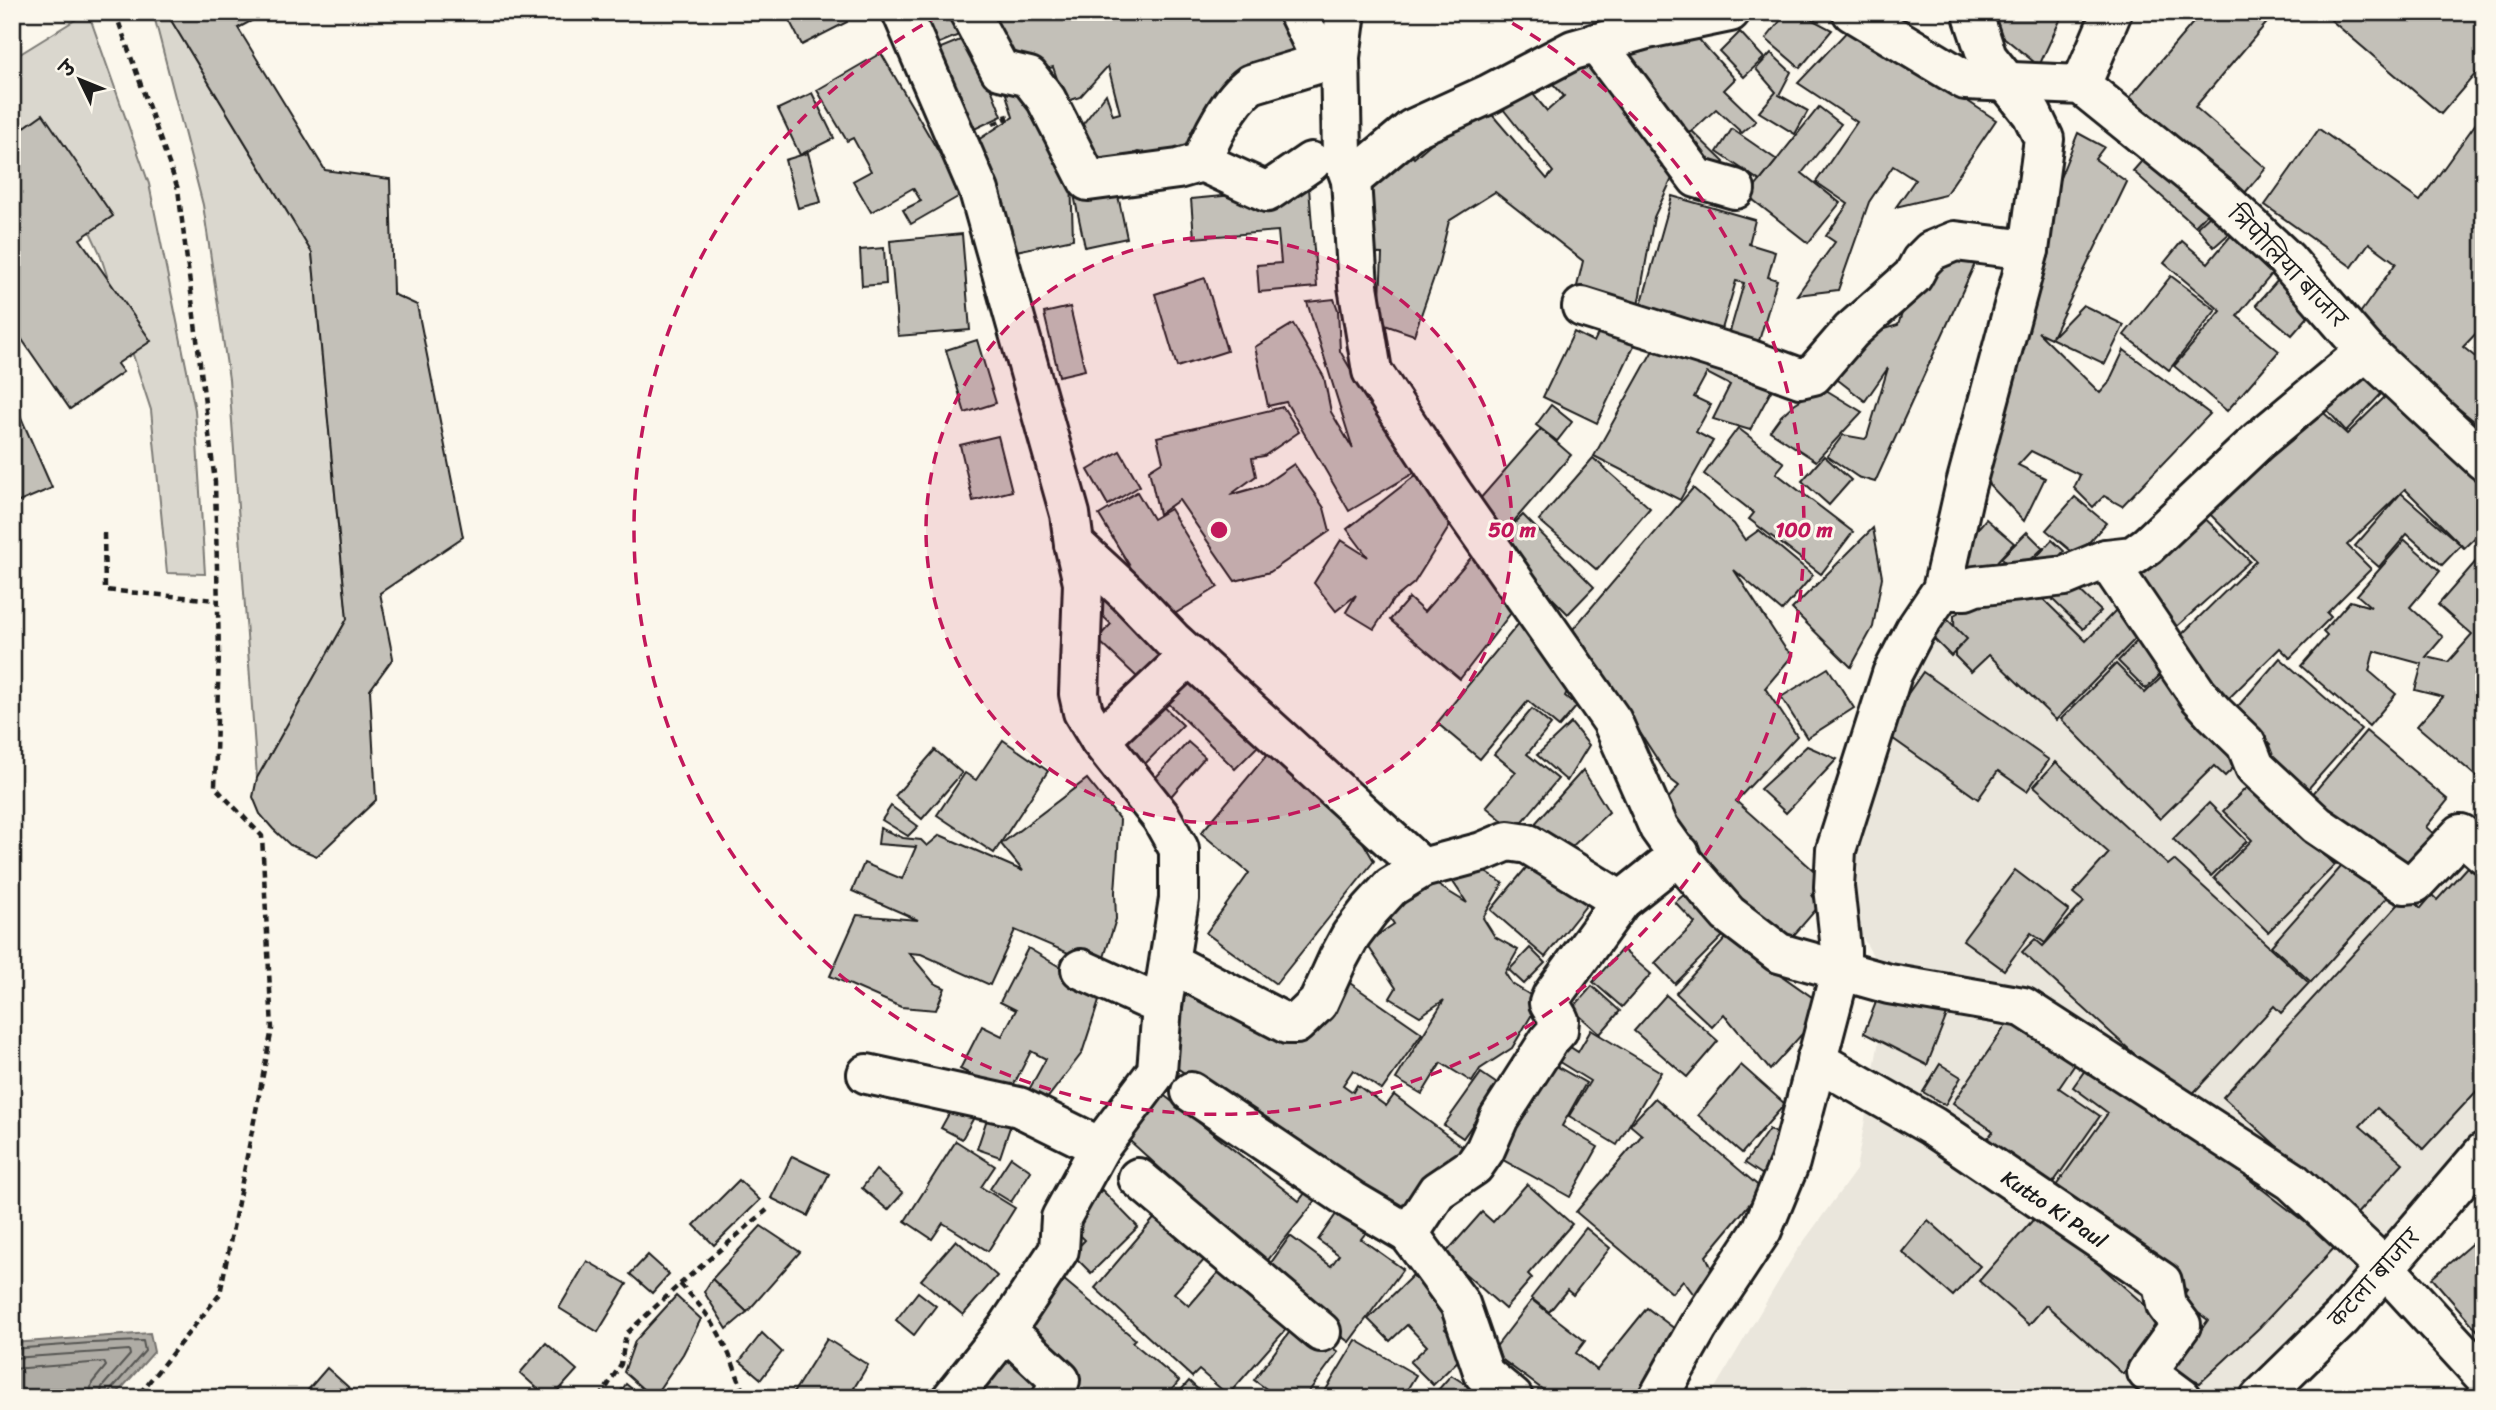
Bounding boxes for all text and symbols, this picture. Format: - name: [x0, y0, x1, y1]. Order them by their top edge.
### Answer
- north arrow: [46, 46, 116, 116]
- text: उ: [50, 51, 86, 86]
- street label: त्रिपोलिया बाजार: [2217, 196, 2357, 339]
- text: 50 m: [1488, 511, 1537, 549]
- text: 100 m: [1775, 511, 1833, 549]
- centre of rings: [1207, 518, 1231, 542]
- street label: Kutto Ki Paul: [1993, 1159, 2116, 1259]
- street label: कटला बाजार: [2319, 1218, 2431, 1337]

